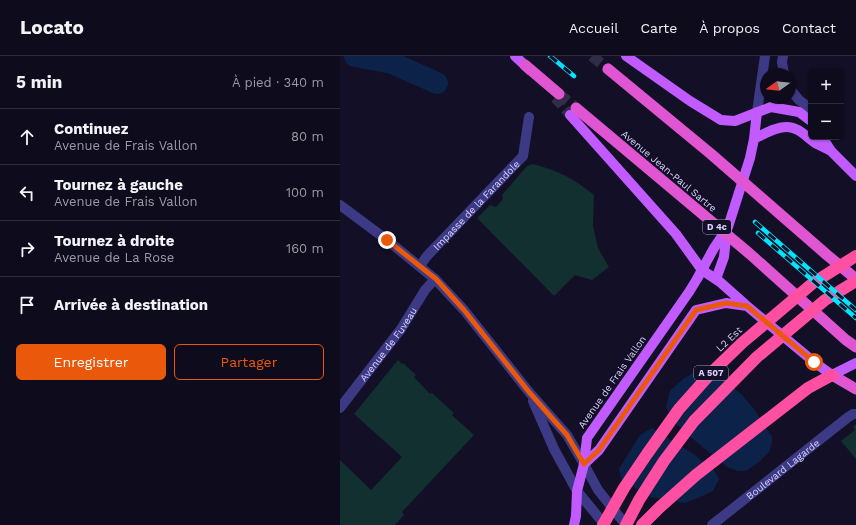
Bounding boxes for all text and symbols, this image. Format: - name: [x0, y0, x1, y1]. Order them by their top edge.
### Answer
- text: Locato: [20, 16, 84, 39]
- text: Accueil: [569, 20, 618, 36]
- text: Carte: [640, 20, 677, 36]
- text: À propos: [699, 20, 760, 36]
- text: Contact: [782, 20, 836, 36]
- north arrow: [760, 68, 796, 104]
- map controls: [808, 68, 844, 140]
- button: +: [808, 68, 844, 104]
- text: 5 min: [16, 72, 62, 92]
- text: À pied · 340 m: [232, 75, 324, 90]
- button: −: [808, 104, 844, 140]
- text: Continuez: [54, 120, 128, 138]
- icon: ahead: [16, 126, 38, 148]
- street label: Avenue Jean-Paul Sartre: [619, 128, 719, 214]
- text: 80 m: [291, 129, 324, 144]
- text: Avenue de Frais Vallon: [54, 138, 197, 153]
- street label: Impasse de la Farandole: [431, 158, 522, 252]
- text: Tournez à gauche: [54, 176, 183, 194]
- icon: left: [16, 182, 38, 204]
- text: 100 m: [286, 185, 324, 200]
- text: Avenue de Frais Vallon: [54, 194, 197, 209]
- road number: D 4c: [703, 220, 731, 234]
- route end: [378, 231, 396, 249]
- text: Tournez à droite: [54, 232, 174, 250]
- icon: right: [16, 238, 38, 260]
- text: 160 m: [286, 241, 324, 256]
- text: Avenue de La Rose: [54, 250, 174, 265]
- icon: arrive: [16, 294, 38, 316]
- text: Arrivée à destination: [54, 296, 208, 314]
- street label: Avenue de Fuveau: [357, 305, 419, 383]
- street label: L2 Est: [714, 324, 745, 354]
- street label: Avenue de Frais Vallon: [576, 334, 648, 430]
- button: Enregistrer: [16, 344, 166, 380]
- button: Partager: [174, 344, 324, 380]
- route start: [805, 353, 823, 371]
- road number: A 507: [694, 366, 728, 380]
- street label: Boulevard Lagarde: [744, 437, 822, 501]

